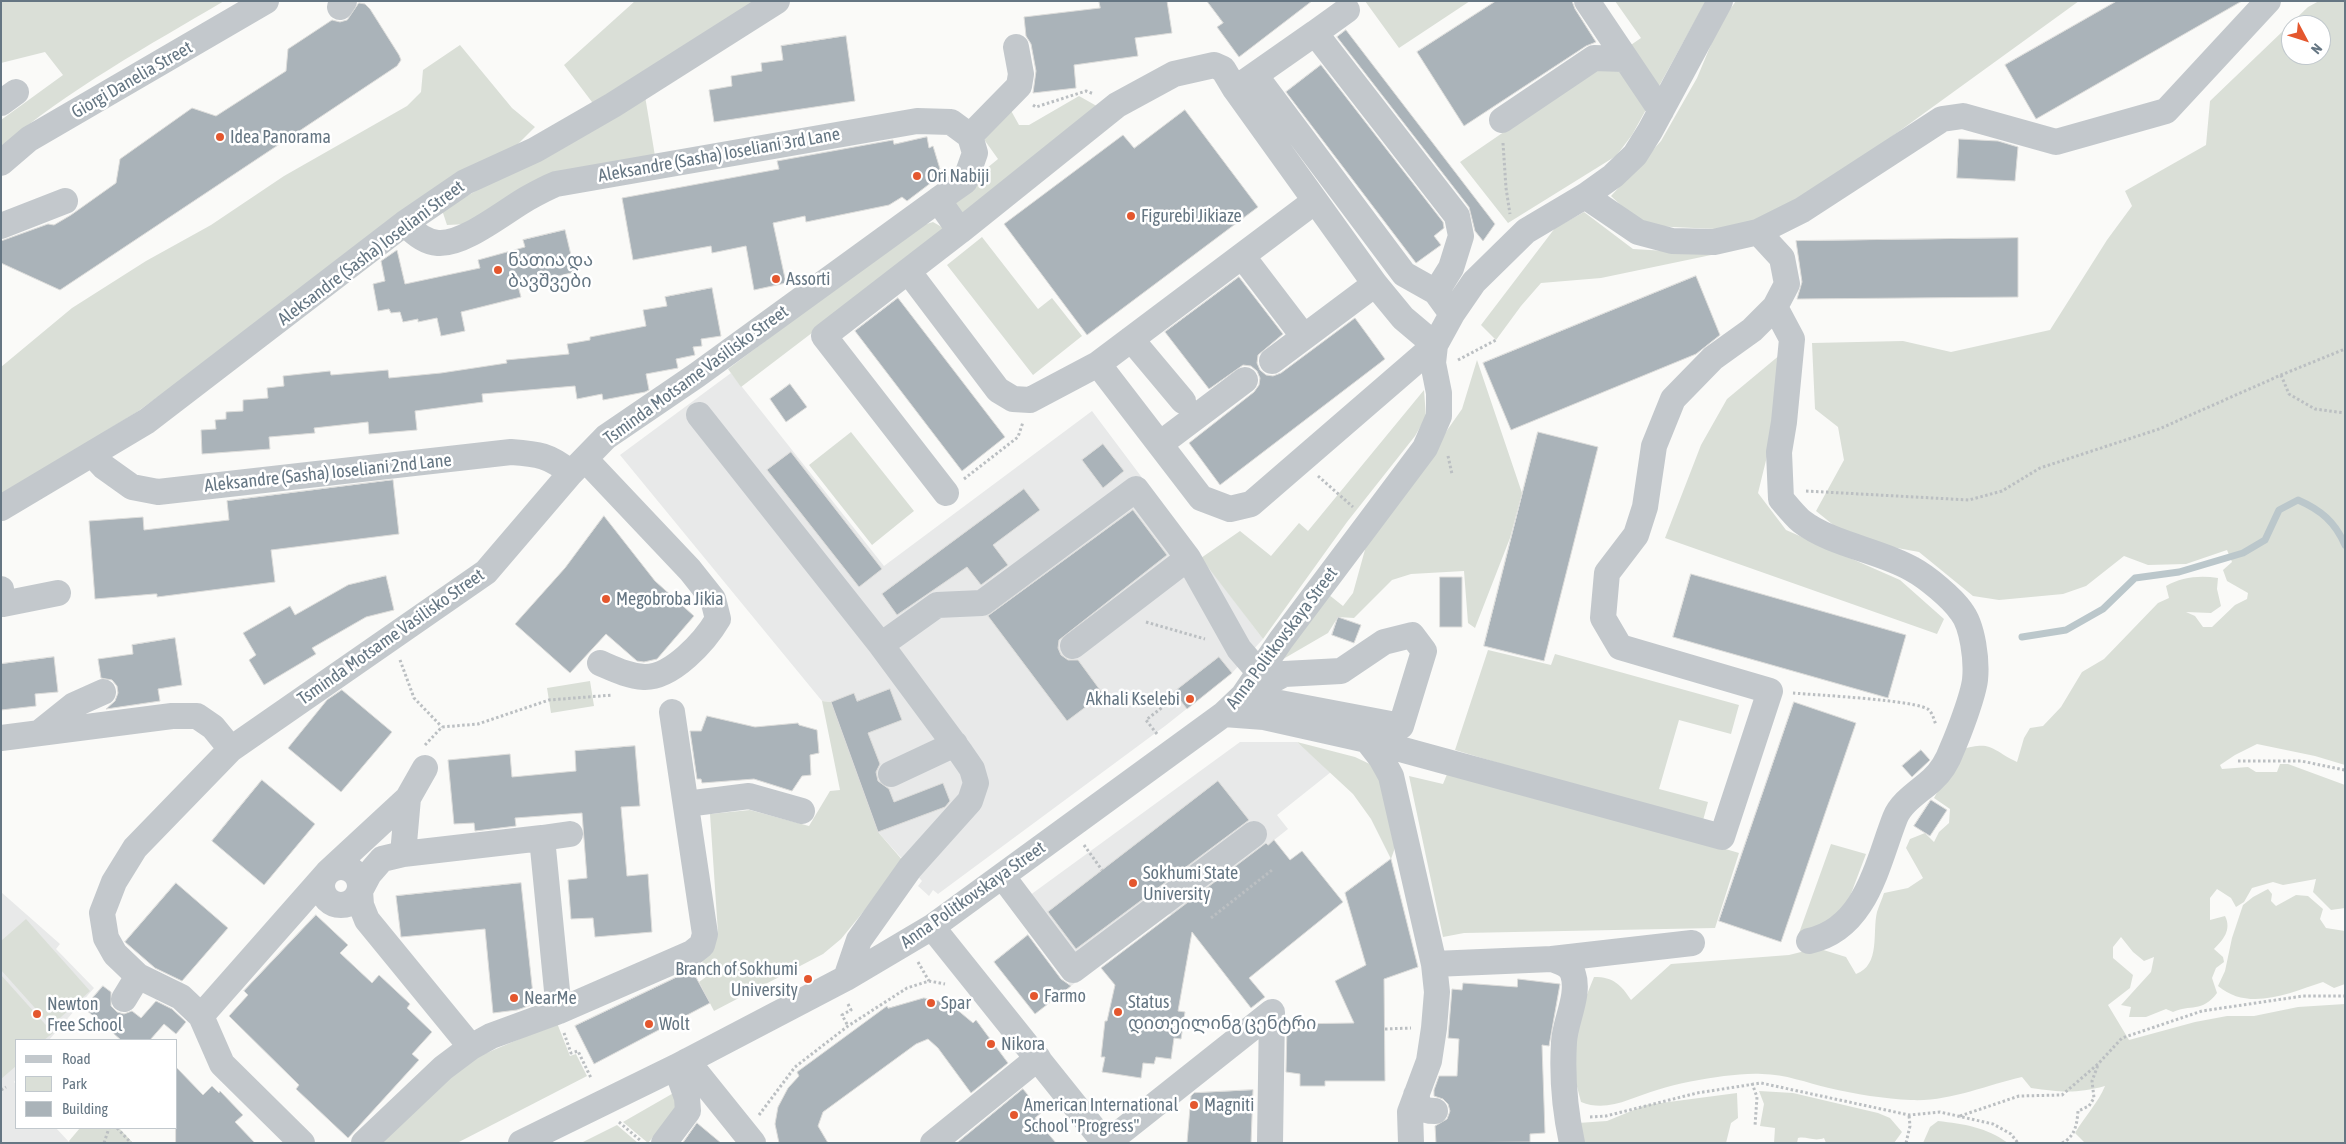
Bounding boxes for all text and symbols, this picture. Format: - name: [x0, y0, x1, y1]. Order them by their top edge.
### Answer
- north arrow: [2281, 15, 2331, 65]
- street label: Giorgi Danelia Street: [68, 37, 196, 123]
- text: N: [2308, 41, 2326, 57]
- street label: Aleksandre (Sasha) Ioseliani 3rd Lane: [596, 123, 842, 187]
- place label: Idea Panorama: [230, 126, 331, 148]
- marker: Idea Panorama: [214, 131, 226, 143]
- place label: Ori Nabiji: [927, 165, 989, 187]
- marker: Ori Nabiji: [911, 170, 923, 182]
- street label: Aleksandre (Sasha) Ioseliani Street: [274, 176, 468, 330]
- place label: Figurebi Jikiaze: [1141, 205, 1242, 227]
- marker: Figurebi Jikiaze: [1125, 210, 1137, 222]
- place label: ნათია და ბავშვები: [508, 249, 593, 292]
- marker: ნათია და ბავშვები: [492, 264, 504, 276]
- place label: Assorti: [786, 268, 830, 290]
- marker: Assorti: [770, 273, 782, 285]
- street label: Tsminda Motsame Vasilisko Street: [600, 301, 792, 449]
- street label: Aleksandre (Sasha) Ioseliani 2nd Lane: [203, 449, 453, 497]
- street label: Anna Politkovskaya Street: [1222, 563, 1342, 713]
- street label: Tsminda Motsame Vasilisko Street: [294, 564, 488, 710]
- place label: Megobroba Jikia: [616, 588, 724, 610]
- marker: Megobroba Jikia: [600, 593, 612, 605]
- place label: Akhali Kselebi: [1086, 688, 1180, 710]
- marker: Akhali Kselebi: [1184, 693, 1196, 705]
- street label: Anna Politkovskaya Street: [896, 837, 1050, 953]
- place label: Sokhumi State University: [1143, 862, 1238, 904]
- marker: Sokhumi State University: [1127, 877, 1139, 889]
- place label: Branch of Sokhumi University: [675, 958, 798, 1001]
- marker: Branch of Sokhumi University: [802, 973, 814, 985]
- place label: Farmo: [1044, 985, 1086, 1007]
- place label: NearMe: [524, 987, 577, 1009]
- marker: Farmo: [1028, 990, 1040, 1002]
- place label: Status დითეილინგ ცენტრი: [1128, 991, 1316, 1034]
- marker: NearMe: [508, 992, 520, 1004]
- place label: Spar: [941, 992, 971, 1014]
- place label: Newton Free School: [47, 993, 123, 1036]
- marker: Spar: [925, 997, 937, 1009]
- marker: Status დითეილინგ ცენტრი: [1112, 1006, 1124, 1018]
- marker: Newton Free School: [31, 1008, 43, 1020]
- place label: Wolt: [659, 1013, 690, 1035]
- marker: Wolt: [643, 1018, 655, 1030]
- place label: Nikora: [1001, 1033, 1045, 1055]
- marker: Nikora: [985, 1038, 997, 1050]
- legend: [15, 1039, 178, 1129]
- text: Road: [62, 1050, 91, 1067]
- text: Park: [62, 1075, 87, 1092]
- place label: American International School "Progress": [1024, 1094, 1178, 1136]
- place label: Magniti: [1204, 1094, 1254, 1116]
- marker: Magniti: [1188, 1099, 1200, 1111]
- text: Building: [62, 1100, 108, 1117]
- marker: American International School "Progress": [1008, 1109, 1020, 1121]

